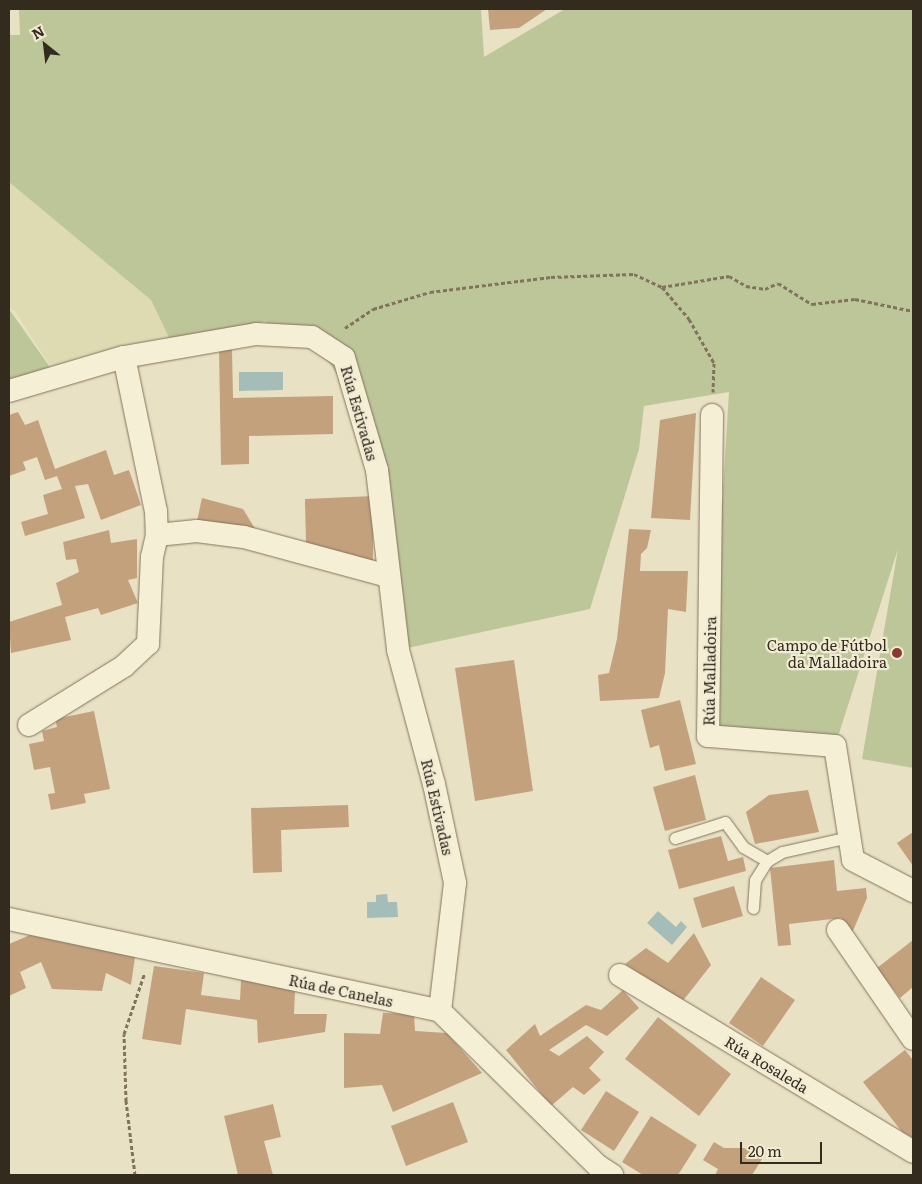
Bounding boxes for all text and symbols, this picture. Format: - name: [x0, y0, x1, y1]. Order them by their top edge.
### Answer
- north arrow: [20, 20, 70, 70]
- text: N: [28, 20, 48, 43]
- street label: Rúa Estivadas: [338, 363, 382, 463]
- street label: Rúa Malladoira: [699, 616, 719, 726]
- place label: Campo de Fútbol da Malladoira: [767, 635, 887, 670]
- marker: Campo de Fútbol da Malladoira: [891, 647, 903, 659]
- street label: Rúa Estivadas: [418, 757, 458, 857]
- street label: Rúa de Canelas: [287, 970, 395, 1010]
- street label: Rúa Rosaleda: [722, 1032, 812, 1096]
- scale bar: [742, 1132, 824, 1164]
- text: 20 m: [748, 1139, 782, 1162]

